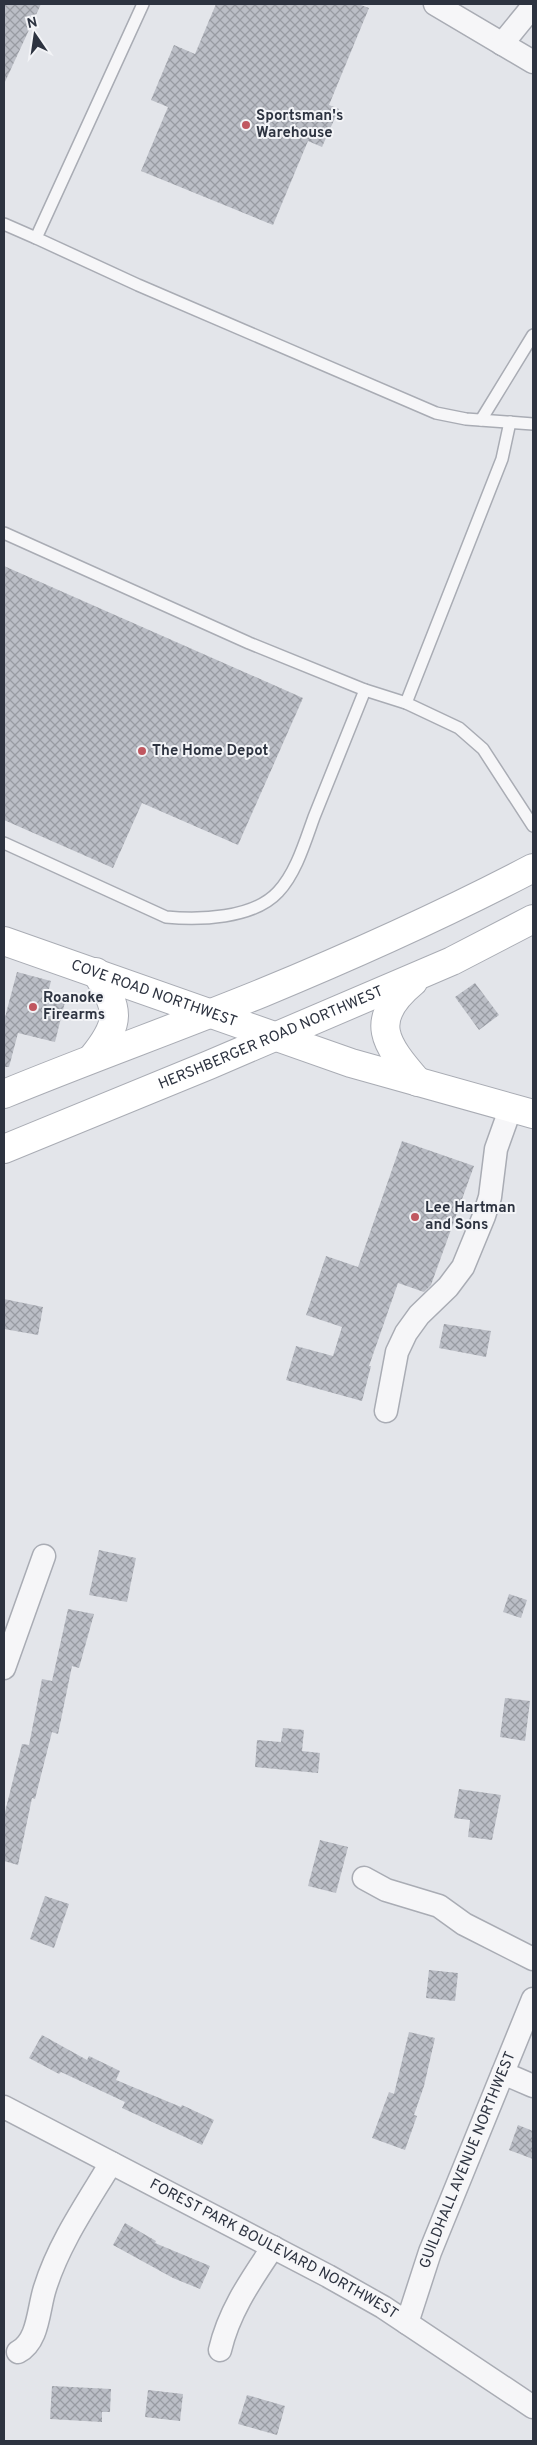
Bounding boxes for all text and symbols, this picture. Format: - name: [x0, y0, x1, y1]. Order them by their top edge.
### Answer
- north arrow: [10, 10, 60, 60]
- text: N: [26, 14, 39, 33]
- place label: Sportsman's Warehouse: [256, 107, 343, 143]
- marker: Sportsman's Warehouse: [240, 119, 252, 131]
- place label: The Home Depot: [152, 742, 269, 761]
- marker: The Home Depot: [136, 745, 148, 757]
- street label: COVE ROAD NORTHWEST: [69, 956, 239, 1032]
- street label: HERSHBERGER ROAD NORTHWEST: [156, 982, 386, 1094]
- place label: Roanoke Firearms: [43, 989, 105, 1025]
- marker: Roanoke Firearms: [27, 1001, 39, 1013]
- place label: Lee Hartman and Sons: [425, 1199, 516, 1235]
- marker: Lee Hartman and Sons: [409, 1211, 421, 1223]
- street label: GUILDHALL AVENUE NORTHWEST: [416, 2049, 520, 2271]
- street label: FOREST PARK BOULEVARD NORTHWEST: [146, 2175, 402, 2324]

